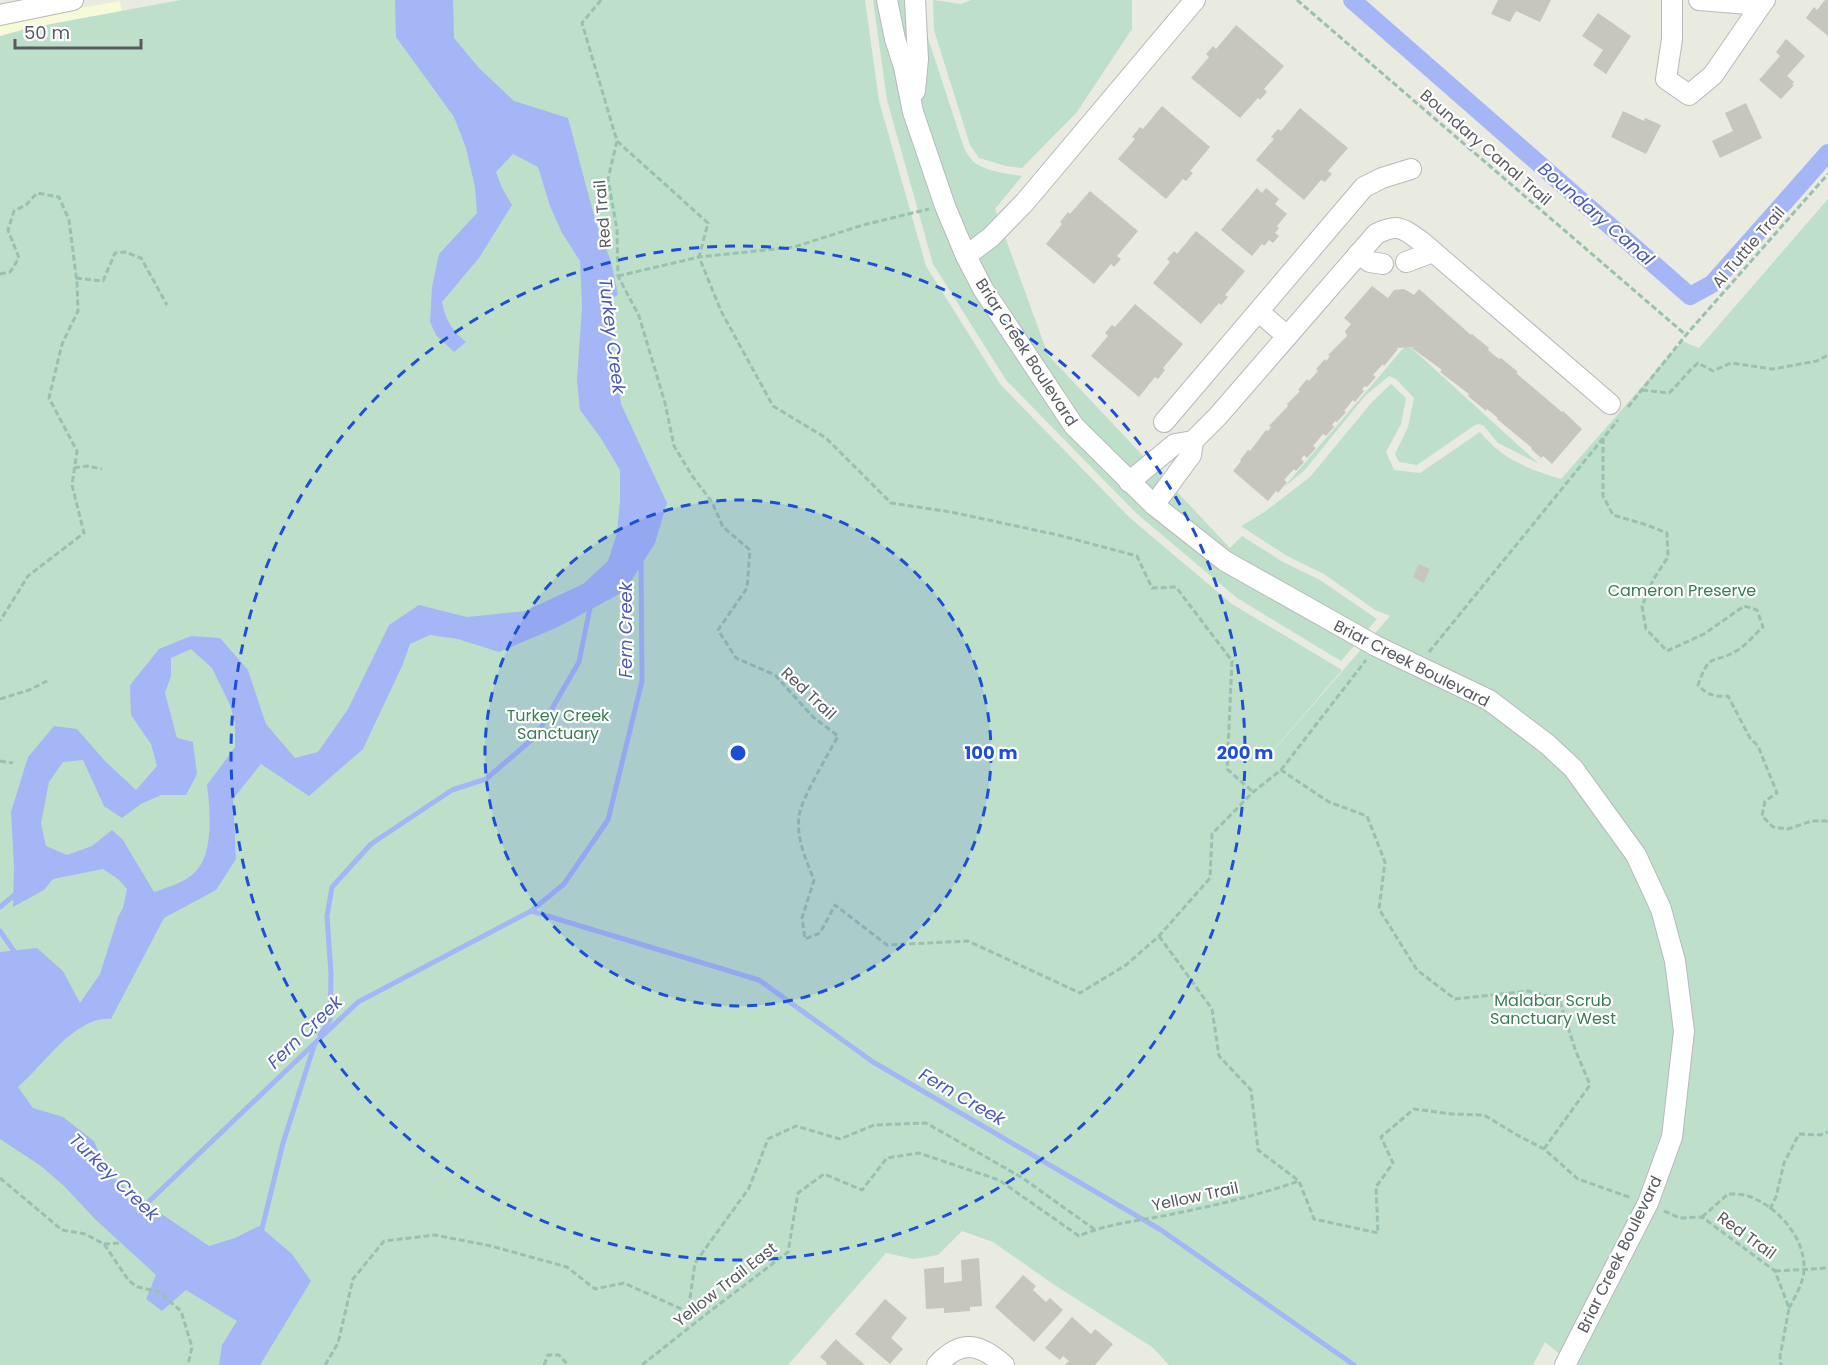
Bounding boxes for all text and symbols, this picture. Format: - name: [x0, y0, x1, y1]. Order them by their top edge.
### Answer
- scale bar: [15, 12, 141, 50]
- text: 50 m: [24, 20, 70, 45]
- street label: Boundary Canal Trail: [1415, 84, 1556, 211]
- water label: Boundary Canal: [1533, 156, 1660, 271]
- street label: Red Trail: [588, 179, 617, 249]
- street label: Al Tuttle Trail: [1707, 202, 1790, 293]
- street label: Briar Creek Boulevard: [970, 274, 1083, 431]
- water label: Turkey Creek: [593, 277, 632, 396]
- park label: Cameron Preserve: [1608, 579, 1756, 602]
- water label: Fern Creek: [613, 581, 638, 678]
- street label: Briar Creek Boulevard: [1330, 614, 1494, 713]
- street label: Red Trail: [776, 662, 841, 725]
- park label: Turkey Creek Sanctuary: [507, 704, 610, 745]
- text: 100 m: [964, 740, 1018, 765]
- text: 200 m: [1217, 740, 1273, 765]
- centre of rings: [728, 743, 748, 763]
- water label: Fern Creek: [261, 989, 348, 1074]
- park label: Malabar Scrub Sanctuary West: [1490, 989, 1616, 1030]
- water label: Fern Creek: [914, 1062, 1011, 1132]
- water label: Turkey Creek: [64, 1127, 165, 1226]
- street label: Briar Creek Boulevard: [1571, 1172, 1668, 1337]
- street label: Yellow Trail: [1150, 1176, 1241, 1217]
- street label: Red Trail: [1712, 1206, 1781, 1265]
- street label: Yellow Trail East: [669, 1237, 782, 1332]

